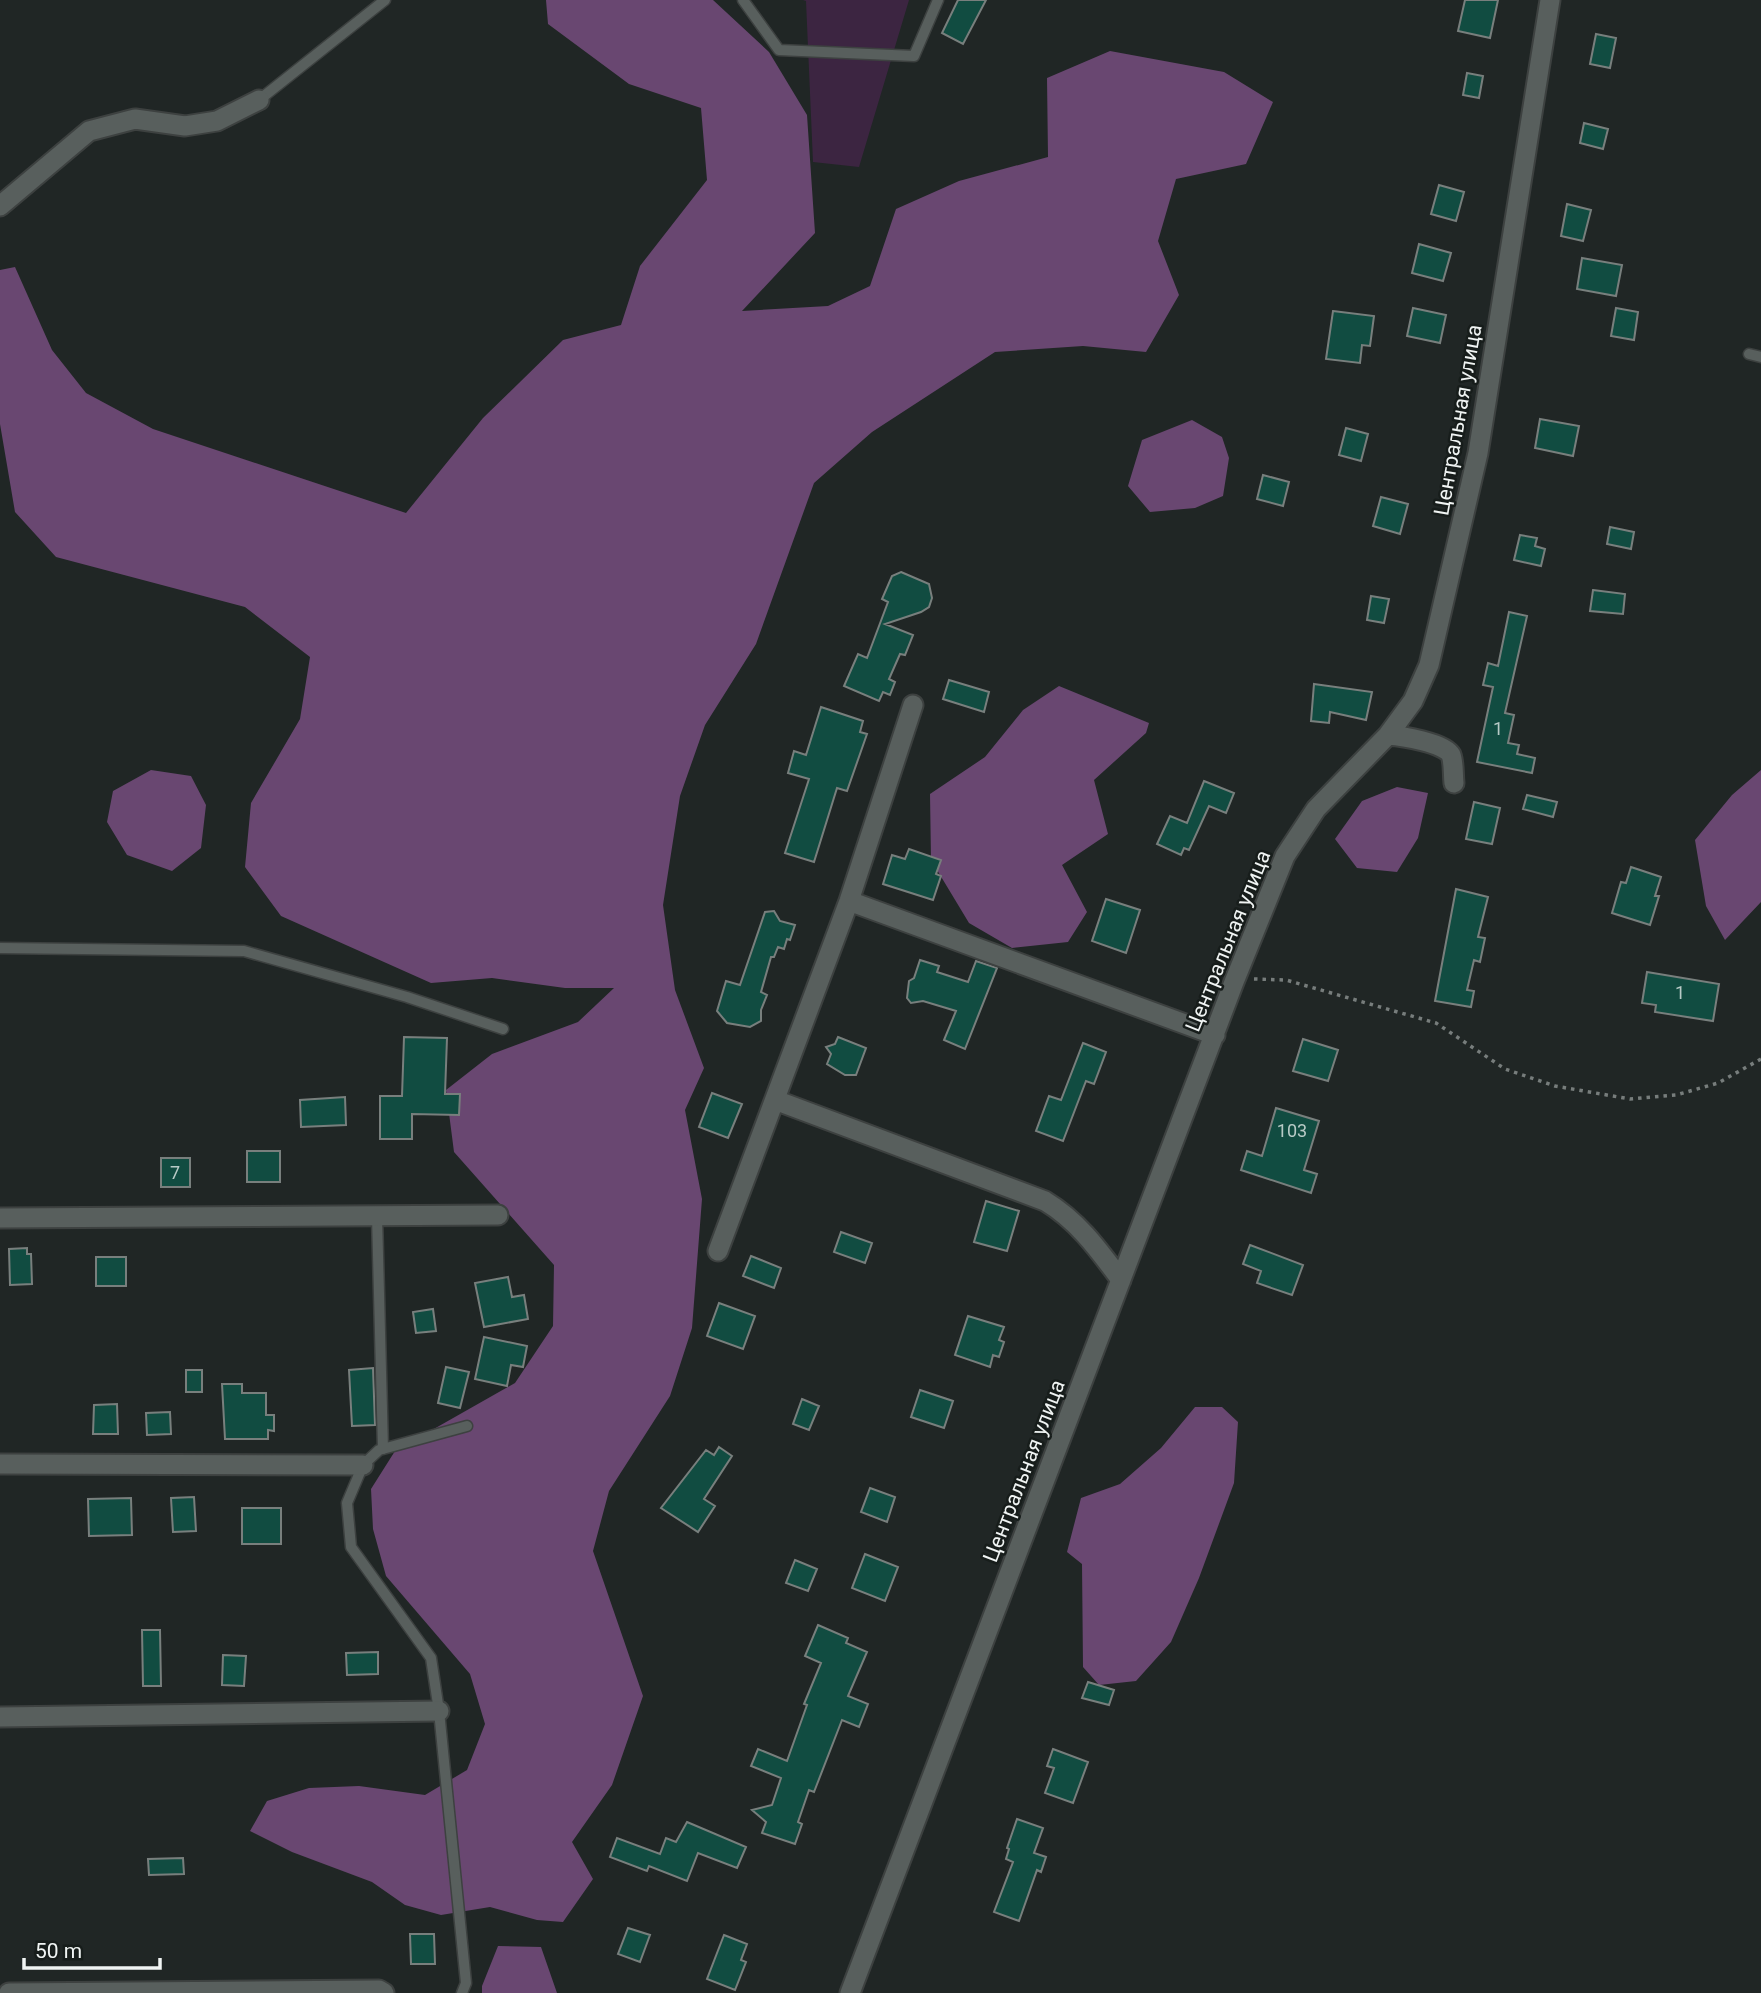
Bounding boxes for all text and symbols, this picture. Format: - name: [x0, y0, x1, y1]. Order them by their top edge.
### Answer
- street label: Центральная улица: [1429, 323, 1487, 517]
- house number: 1: [1493, 718, 1503, 739]
- street label: Центральная улица: [1181, 847, 1275, 1035]
- house number: 1: [1675, 982, 1685, 1003]
- house number: 103: [1277, 1120, 1307, 1141]
- house number: 7: [170, 1162, 180, 1183]
- street label: Центральная улица: [978, 1376, 1070, 1566]
- scale bar: [24, 1926, 161, 1970]
- text: 50 m: [35, 1939, 82, 1963]

